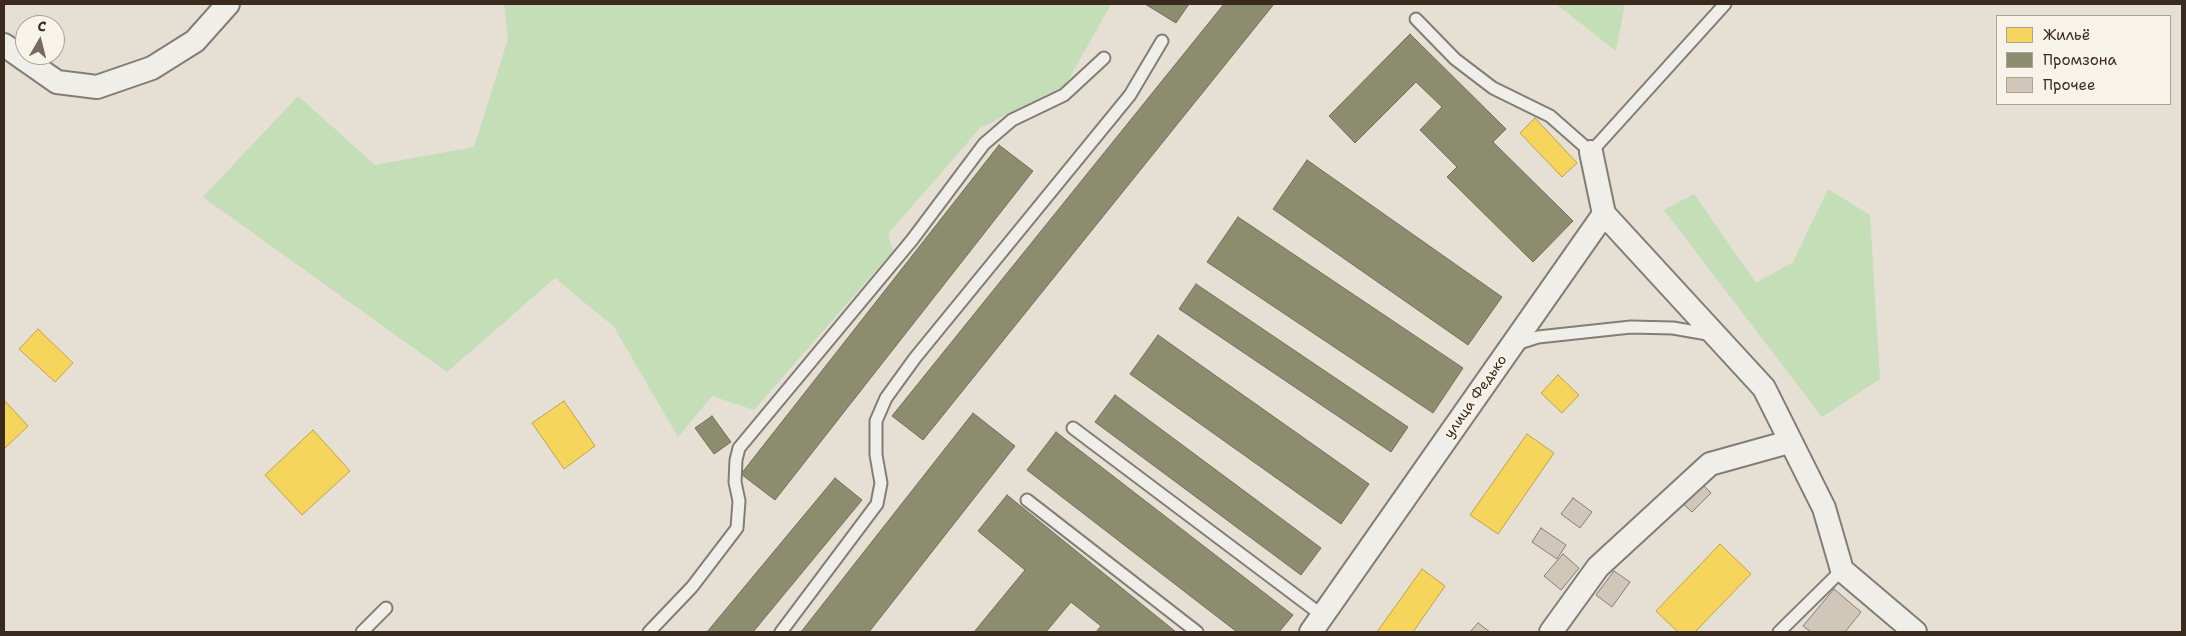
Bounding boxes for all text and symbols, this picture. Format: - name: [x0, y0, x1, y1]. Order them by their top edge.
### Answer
- north arrow: [15, 15, 65, 65]
- legend: [1996, 15, 2171, 105]
- text: С: [36, 17, 47, 36]
- text: Жильё: [2043, 25, 2090, 45]
- text: Промзона: [2043, 50, 2117, 70]
- text: Прочее: [2043, 75, 2095, 95]
- street label: улица Федько: [1441, 352, 1511, 442]

